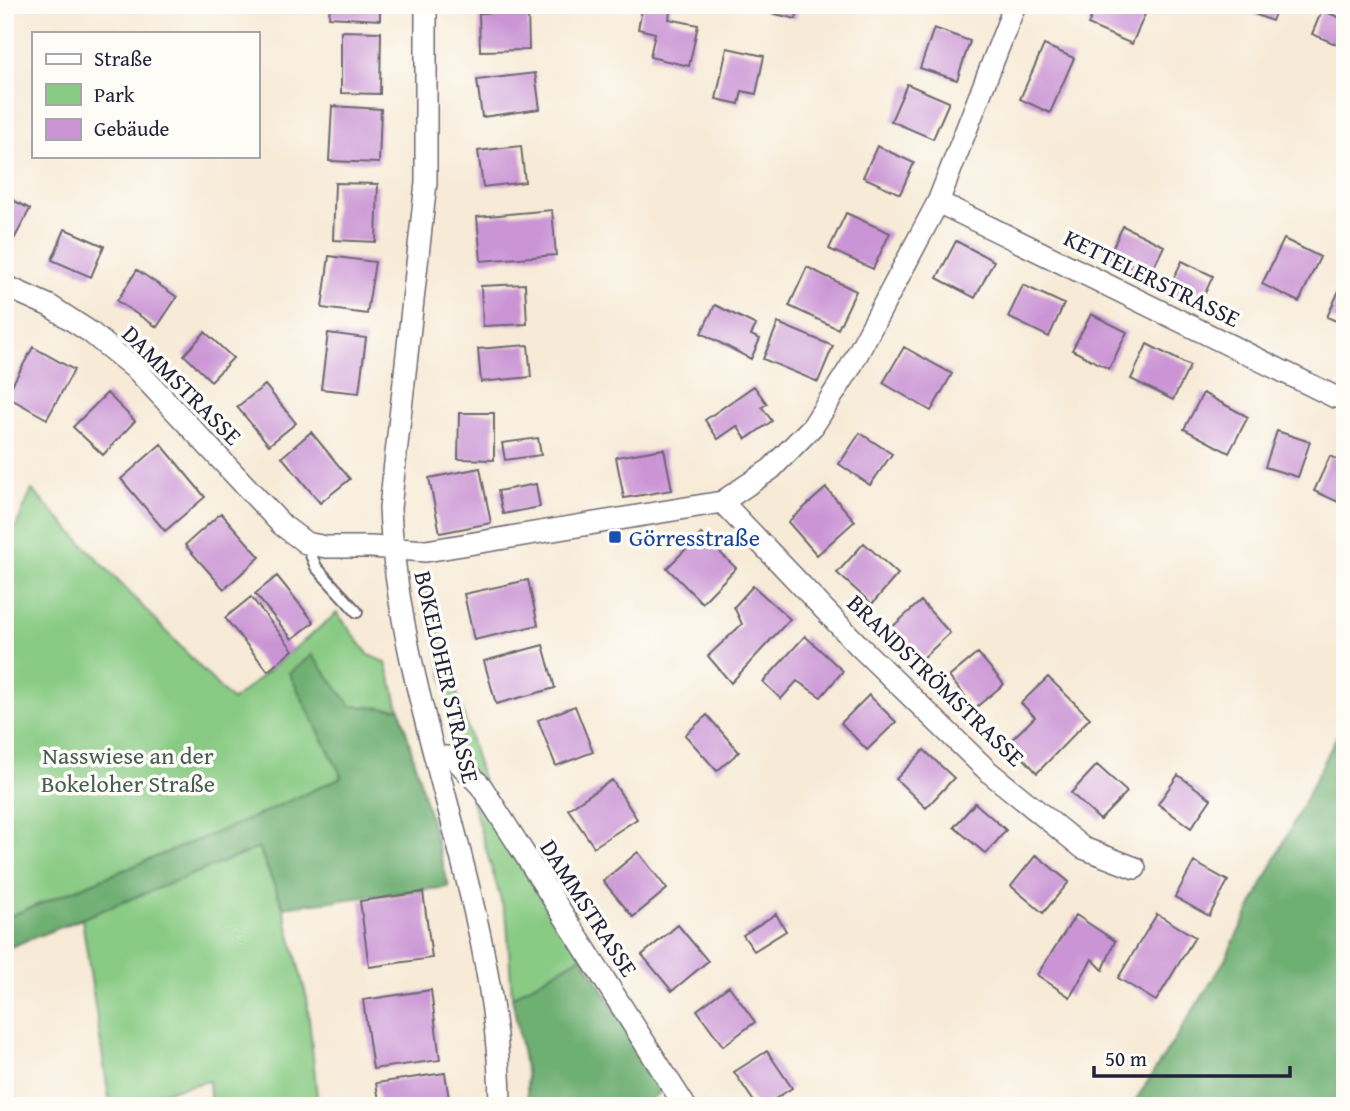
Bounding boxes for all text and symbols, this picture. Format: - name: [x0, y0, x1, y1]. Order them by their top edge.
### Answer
- legend: [32, 32, 259, 158]
- text: Straße: [94, 43, 152, 74]
- text: Park: [94, 79, 135, 110]
- text: Gebäude: [94, 113, 170, 144]
- street label: KETTELERSTRASSE: [1058, 220, 1246, 336]
- street label: DAMMSTRASSE: [114, 317, 250, 453]
- place label: Görresstraße: [629, 520, 760, 555]
- marker: Görresstraße: [607, 529, 623, 545]
- street label: BOKELOHER STRASSE: [406, 567, 488, 787]
- street label: BRANDSTRÖMSTRASSE: [839, 586, 1033, 774]
- park label: Nasswiese an der Bokeloher Straße: [41, 738, 215, 801]
- street label: DAMMSTRASSE: [532, 833, 646, 983]
- scale bar: [1094, 1034, 1290, 1078]
- text: 50 m: [1105, 1043, 1147, 1074]

